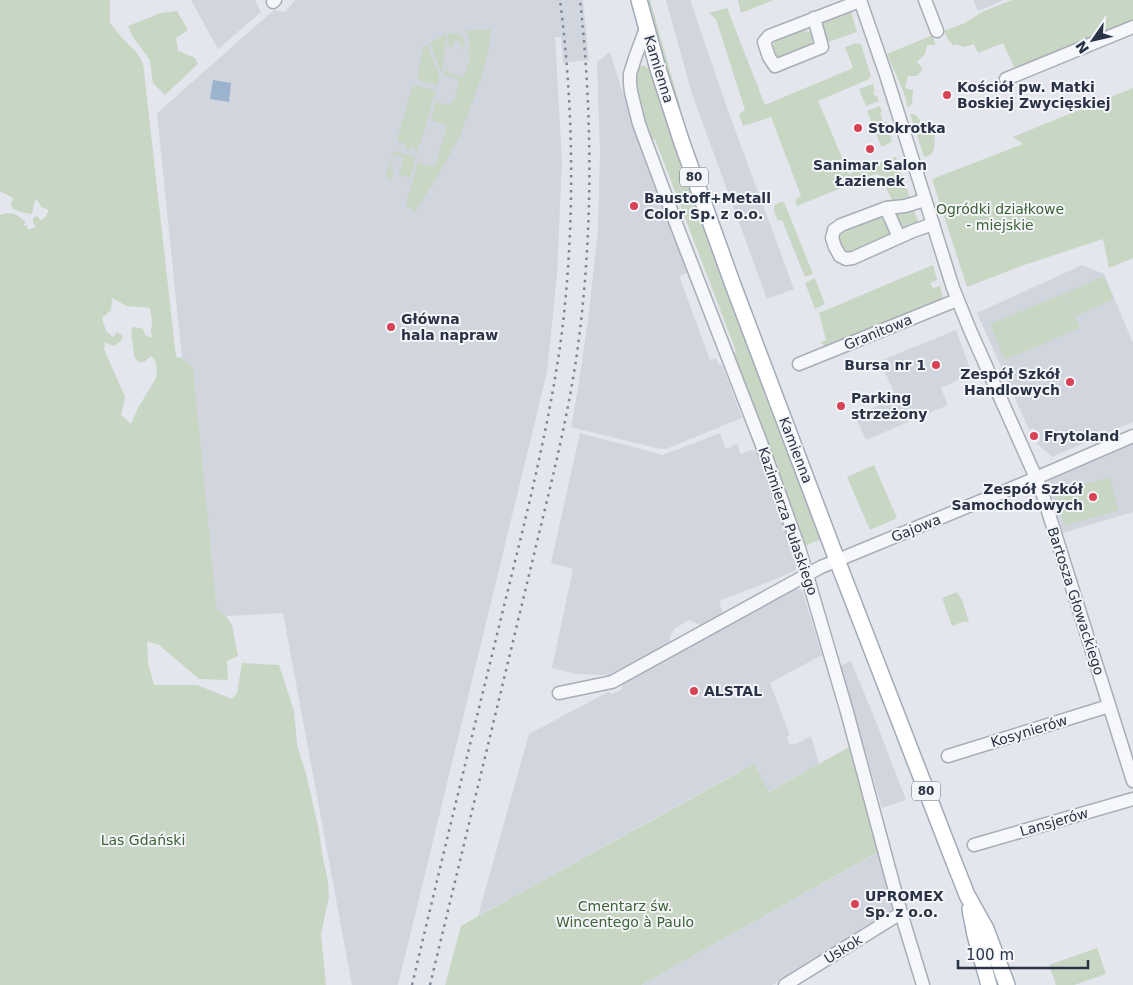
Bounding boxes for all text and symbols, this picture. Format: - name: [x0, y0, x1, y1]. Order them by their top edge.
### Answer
- north arrow: [1068, 15, 1118, 65]
- street label: Kamienna: [641, 33, 677, 105]
- text: N: [1072, 38, 1092, 57]
- place label: Kościół pw. Matki Boskiej Zwycięskiej: [957, 79, 1110, 111]
- marker: Kościół pw. Matki Boskiej Zwycięskiej: [941, 89, 953, 101]
- place label: Stokrotka: [868, 120, 946, 136]
- marker: Stokrotka: [852, 122, 864, 134]
- marker: Sanimar Salon Łazienek: [864, 143, 876, 155]
- place label: Sanimar Salon Łazienek: [813, 157, 927, 189]
- road number: 80: [680, 168, 708, 186]
- place label: Baustoff+Metall Color Sp. z o.o.: [644, 190, 771, 222]
- marker: Baustoff+Metall Color Sp. z o.o.: [628, 200, 640, 212]
- park label: Ogródki działkowe - miejskie: [936, 201, 1064, 233]
- place label: Główna hala napraw: [401, 311, 498, 343]
- street label: Granitowa: [842, 311, 914, 353]
- marker: Główna hala napraw: [385, 321, 397, 333]
- place label: Bursa nr 1: [844, 357, 926, 373]
- marker: Bursa nr 1: [930, 359, 942, 371]
- place label: Zespół Szkół Handlowych: [960, 366, 1061, 398]
- marker: Zespół Szkół Handlowych: [1064, 376, 1076, 388]
- place label: Parking strzeżony: [851, 390, 927, 422]
- marker: Parking strzeżony: [835, 400, 847, 412]
- street label: Kamienna: [776, 414, 816, 486]
- place label: Frytoland: [1044, 428, 1119, 444]
- marker: Frytoland: [1028, 430, 1040, 442]
- street label: Kazimierza Pułaskiego: [755, 445, 821, 597]
- place label: Zespół Szkół Samochodowych: [951, 481, 1084, 513]
- marker: Zespół Szkół Samochodowych: [1087, 491, 1099, 503]
- street label: Gajowa: [889, 511, 943, 545]
- street label: Bartosza Głowackiego: [1044, 525, 1108, 677]
- place label: ALSTAL: [704, 683, 762, 699]
- marker: ALSTAL: [688, 685, 700, 697]
- street label: Kosynierów: [989, 712, 1069, 750]
- road number: 80: [912, 781, 940, 800]
- street label: Lansjerów: [1018, 805, 1090, 839]
- park label: Las Gdański: [101, 832, 185, 848]
- place label: UPROMEX Sp. z o.o.: [865, 888, 944, 920]
- park label: Cmentarz św. Wincentego à Paulo: [556, 898, 694, 930]
- marker: UPROMEX Sp. z o.o.: [849, 898, 861, 910]
- street label: Uskok: [821, 931, 866, 967]
- scale bar: [958, 938, 1088, 970]
- text: 100 m: [966, 946, 1014, 964]

